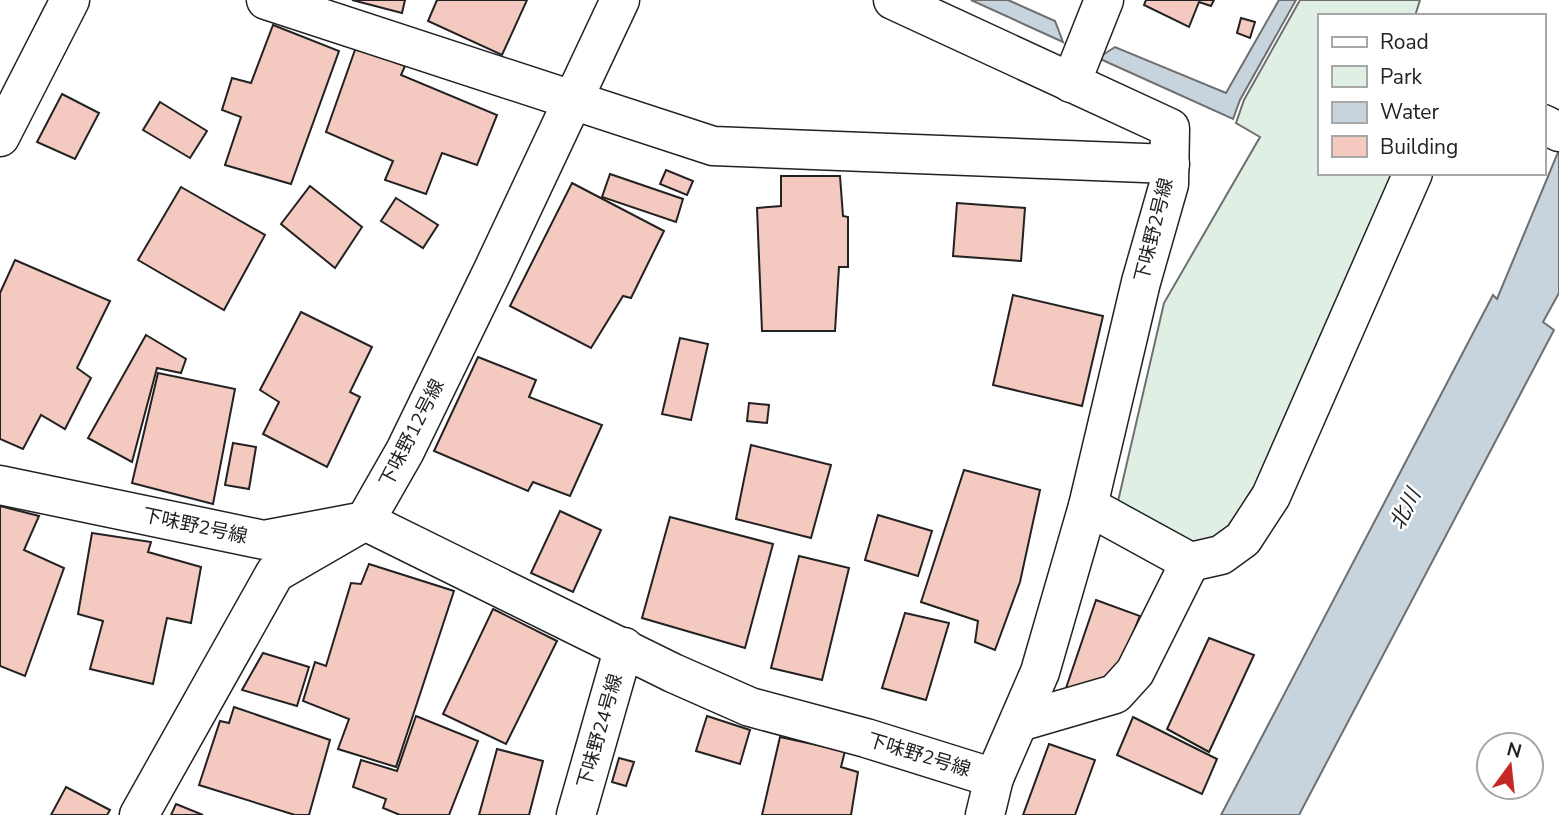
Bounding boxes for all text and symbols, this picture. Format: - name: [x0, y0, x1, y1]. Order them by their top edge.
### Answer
- legend: [1318, 14, 1545, 175]
- text: Road: [1380, 28, 1429, 56]
- text: Park: [1380, 63, 1422, 91]
- text: Water: [1380, 98, 1439, 126]
- text: Building: [1380, 133, 1458, 161]
- street label: 下味野2号線: [1129, 175, 1179, 285]
- street label: 下味野12号線: [374, 375, 450, 491]
- water label: 北川: [1383, 482, 1428, 534]
- street label: 下味野2号線: [140, 502, 250, 550]
- street label: 下味野24号線: [571, 671, 629, 791]
- street label: 下味野2号線: [864, 727, 974, 783]
- north arrow: [1475, 731, 1545, 801]
- text: N: [1504, 736, 1524, 765]

